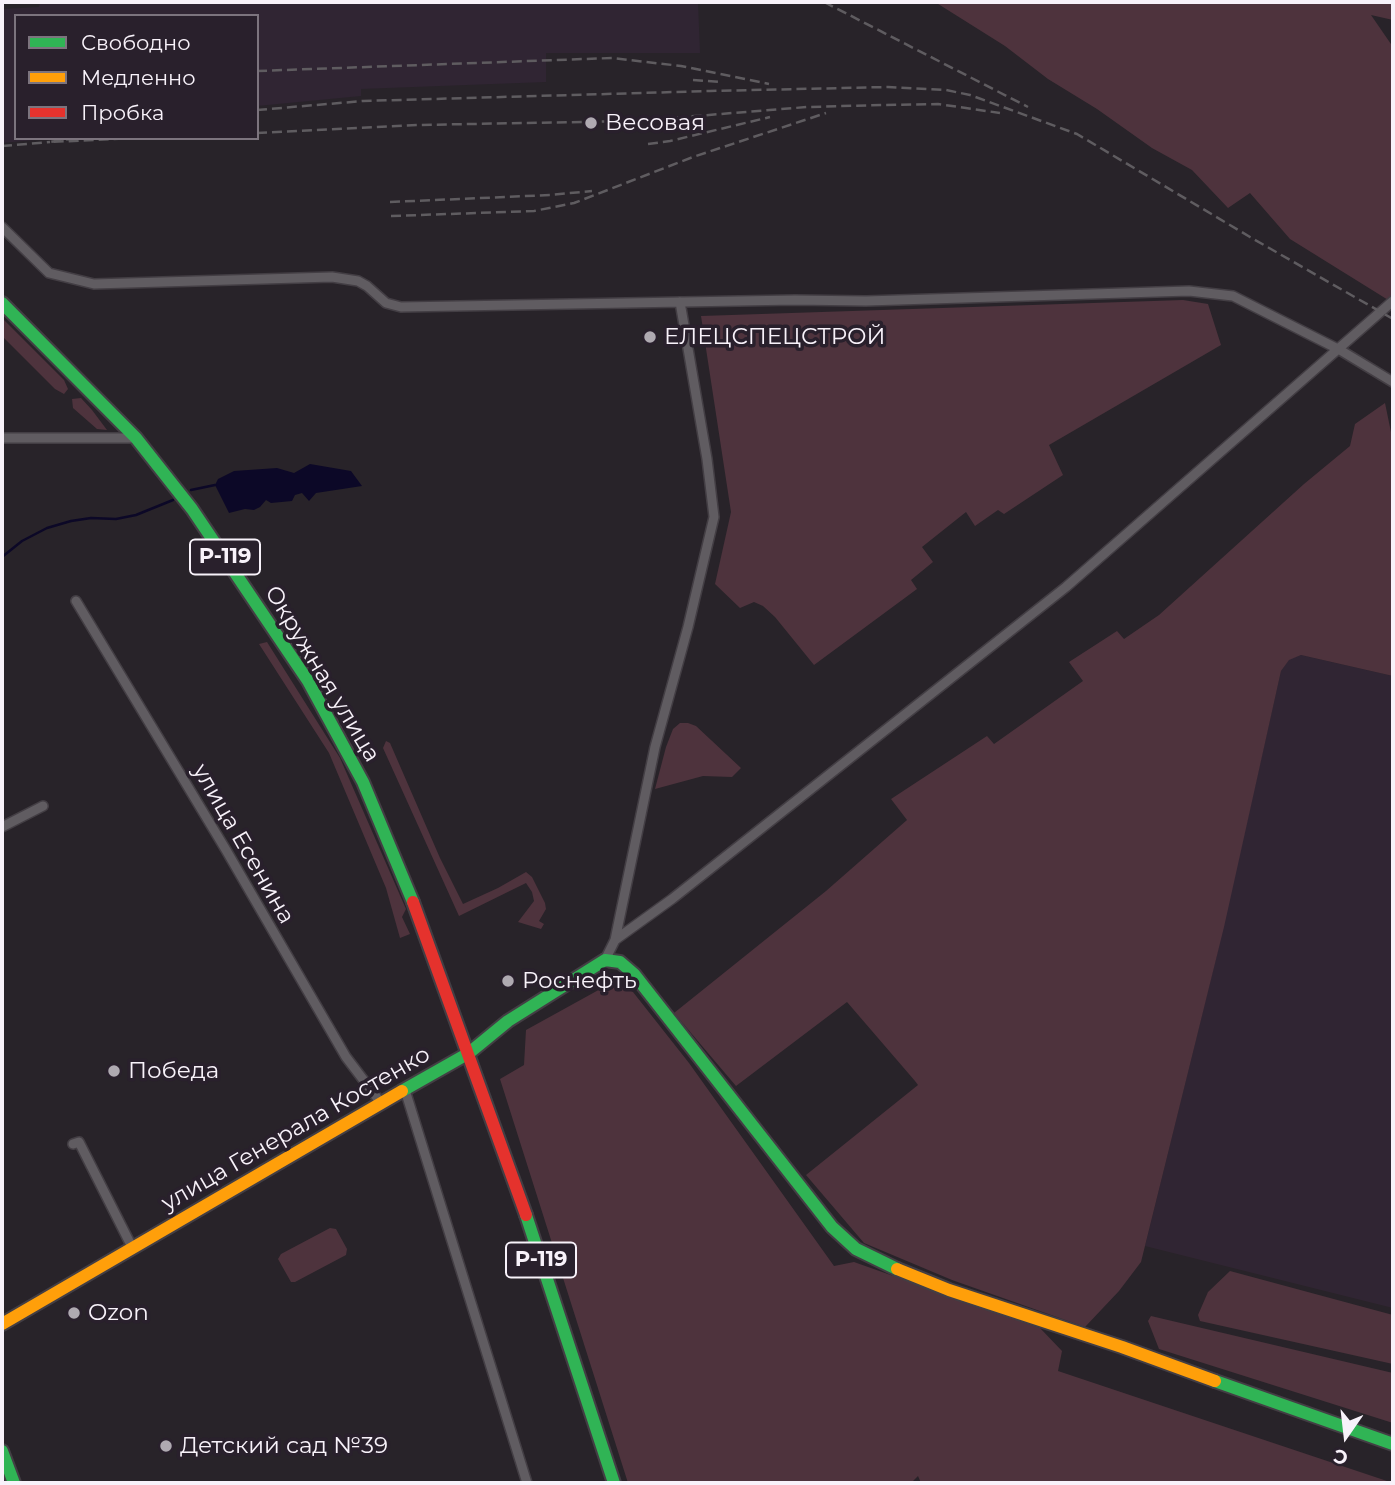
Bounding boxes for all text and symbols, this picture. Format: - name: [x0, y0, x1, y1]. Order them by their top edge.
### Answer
- legend: [14, 14, 259, 140]
- text: Свободно: [81, 30, 191, 55]
- text: Медленно: [81, 65, 196, 90]
- text: Пробка: [81, 100, 164, 125]
- place label: Весовая: [605, 109, 705, 137]
- marker: Весовая: [583, 115, 599, 131]
- place label: ЕЛЕЦСПЕЦСТРОЙ: [664, 323, 886, 351]
- marker: ЕЛЕЦСПЕЦСТРОЙ: [642, 329, 658, 345]
- road number: Р-119: [190, 540, 260, 574]
- street label: Окружная улица: [259, 581, 385, 767]
- street label: улица Есенина: [186, 759, 300, 929]
- place label: Роснефть: [522, 967, 637, 995]
- marker: Роснефть: [500, 973, 516, 989]
- street label: улица Генерала Костенко: [157, 1041, 435, 1217]
- place label: Победа: [128, 1057, 219, 1085]
- marker: Победа: [106, 1063, 122, 1079]
- road number: Р-119: [506, 1242, 576, 1278]
- place label: Ozon: [88, 1299, 149, 1327]
- marker: Ozon: [66, 1305, 82, 1321]
- north arrow: [1311, 1401, 1381, 1471]
- place label: Детский сад №39: [180, 1432, 388, 1460]
- marker: Детский сад №39: [158, 1438, 174, 1454]
- text: С: [1331, 1444, 1350, 1470]

